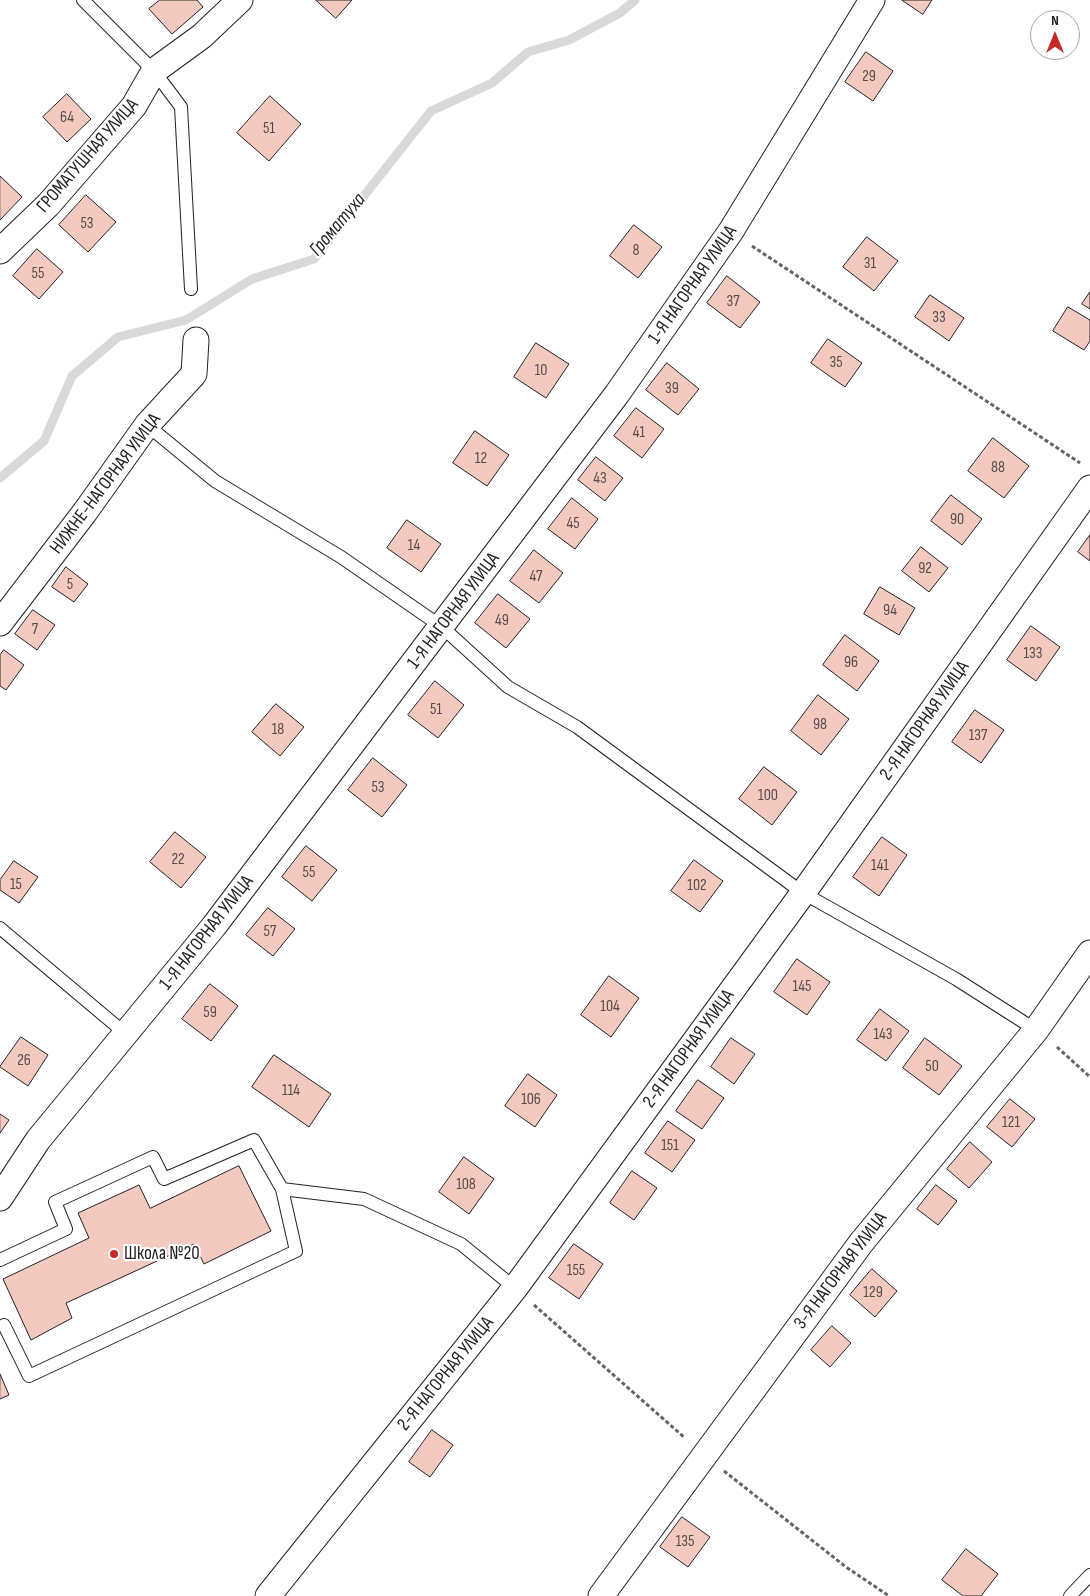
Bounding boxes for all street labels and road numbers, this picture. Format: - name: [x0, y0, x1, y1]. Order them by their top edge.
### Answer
- street label: ГРОМАТУШНАЯ УЛИЦА: [32, 94, 144, 218]
- street label: 1-Я НАГОРНАЯ УЛИЦА: [644, 221, 742, 349]
- street label: НИЖНЕ-НАГОРНАЯ УЛИЦА: [46, 409, 166, 559]
- street label: 1-Я НАГОРНАЯ УЛИЦА: [403, 548, 505, 674]
- street label: 2-Я НАГОРНАЯ УЛИЦА: [875, 657, 975, 785]
- street label: 1-Я НАГОРНАЯ УЛИЦА: [155, 871, 259, 995]
- street label: 2-Я НАГОРНАЯ УЛИЦА: [638, 985, 740, 1113]
- street label: 3-Я НАГОРНАЯ УЛИЦА: [790, 1208, 892, 1334]
- street label: 2-Я НАГОРНАЯ УЛИЦА: [393, 1312, 499, 1436]

